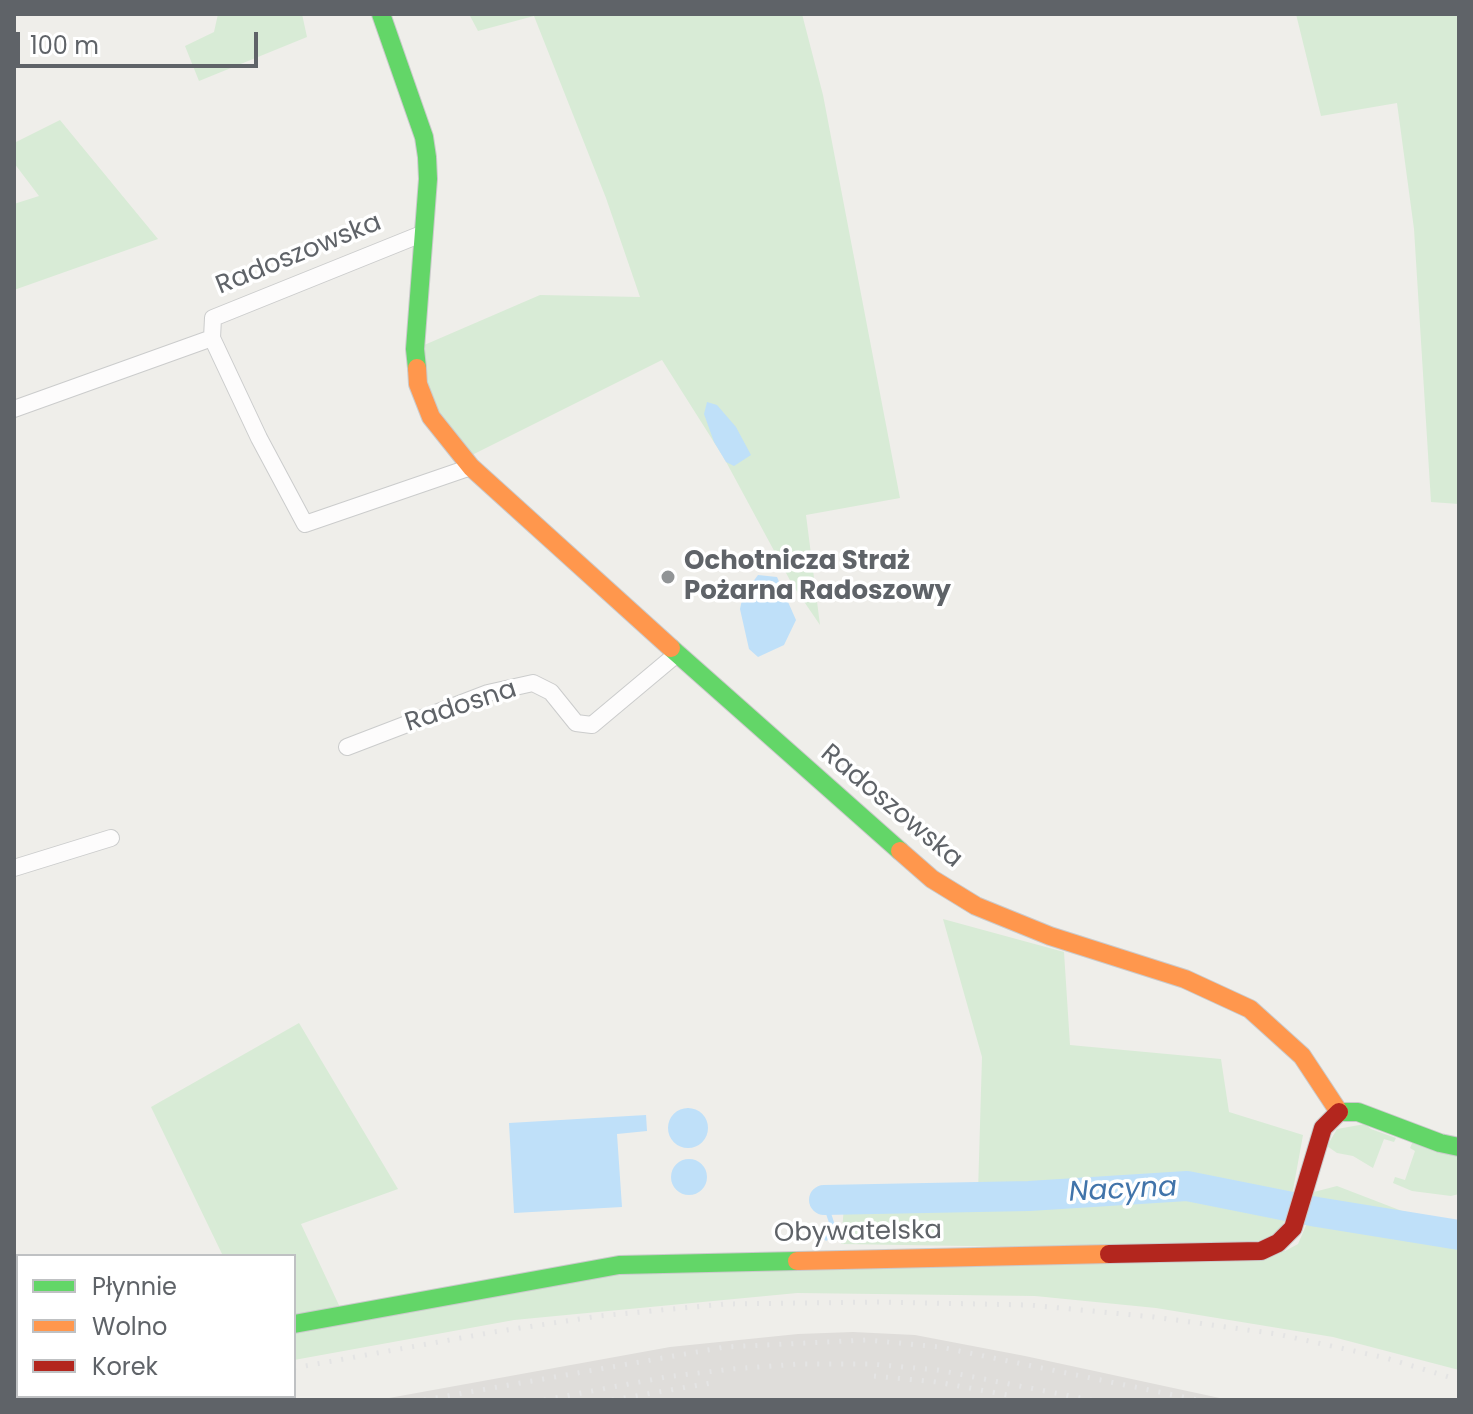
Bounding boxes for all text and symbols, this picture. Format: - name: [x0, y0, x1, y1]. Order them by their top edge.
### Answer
- scale bar: [20, 16, 262, 66]
- text: 100 m: [30, 29, 99, 62]
- street label: Radoszowska: [212, 208, 386, 302]
- place label: Ochotnicza Straż Pożarna Radoszowy: [684, 546, 951, 608]
- marker: Ochotnicza Straż Pożarna Radoszowy: [659, 568, 677, 586]
- street label: Radosna: [401, 674, 521, 740]
- street label: Radoszowska: [814, 739, 968, 875]
- water label: Nacyna: [1068, 1171, 1178, 1211]
- street label: Obywatelska: [774, 1216, 942, 1250]
- legend: [16, 1254, 296, 1398]
- text: Płynnie: [92, 1270, 177, 1303]
- text: Wolno: [92, 1310, 167, 1343]
- text: Korek: [92, 1350, 158, 1383]

